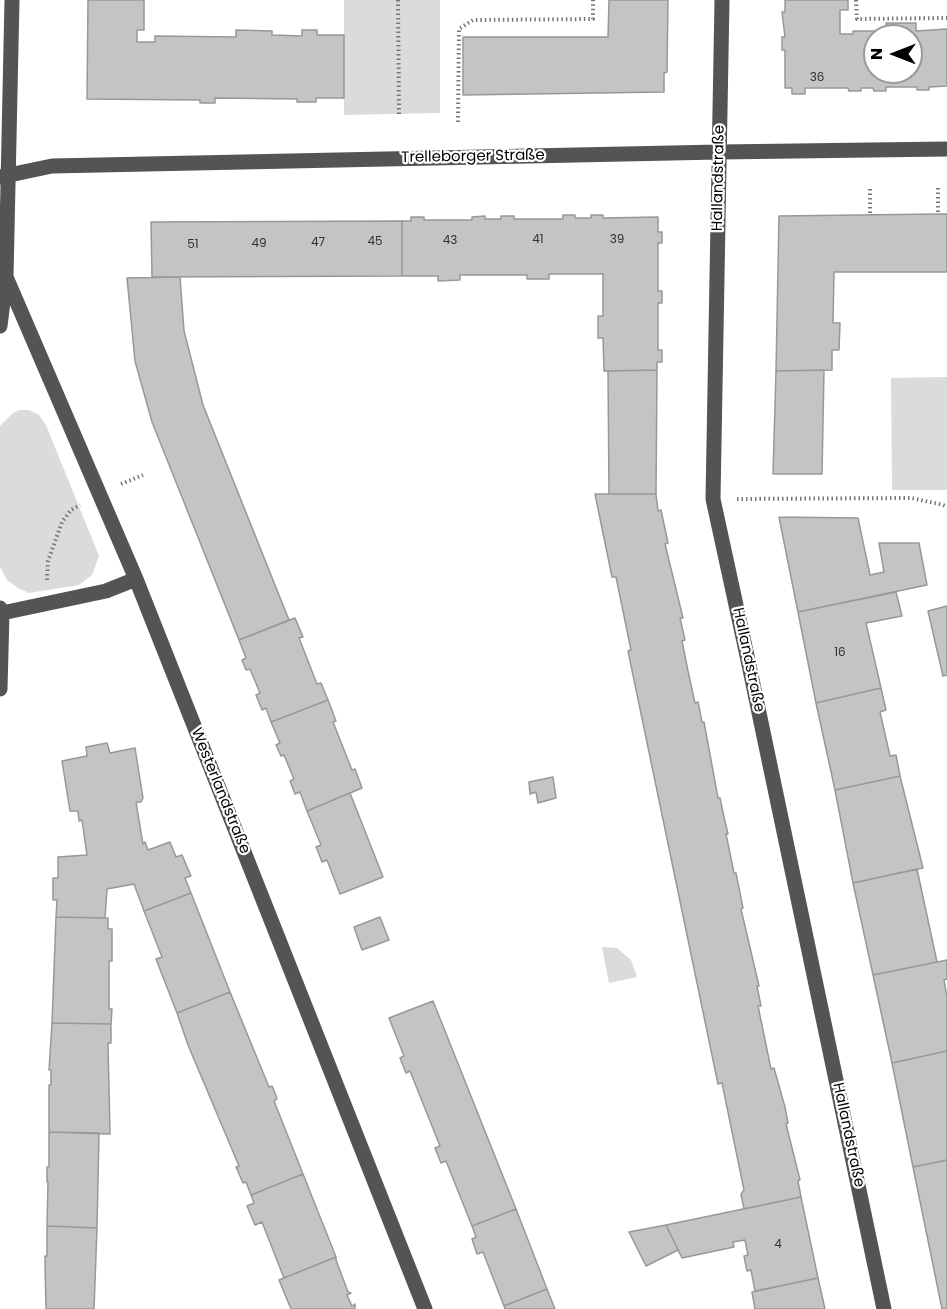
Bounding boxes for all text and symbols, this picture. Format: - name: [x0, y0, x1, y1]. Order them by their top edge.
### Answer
- north arrow: [863, 24, 923, 84]
- text: N: [865, 48, 888, 60]
- house number: 36: [810, 71, 824, 85]
- street label: Hallandstraße: [709, 125, 729, 231]
- street label: Trelleborger Straße: [401, 147, 545, 167]
- house number: 41: [532, 233, 544, 247]
- house number: 39: [610, 233, 624, 247]
- house number: 43: [443, 234, 457, 248]
- house number: 45: [367, 235, 383, 249]
- house number: 47: [311, 236, 325, 250]
- house number: 49: [251, 237, 267, 251]
- house number: 51: [187, 238, 199, 252]
- street label: Hallandstraße: [728, 606, 768, 714]
- house number: 16: [834, 646, 846, 660]
- street label: Westerlandstraße: [187, 725, 253, 857]
- street label: Hallandstraße: [828, 1081, 868, 1189]
- house number: 4: [774, 1238, 782, 1252]

